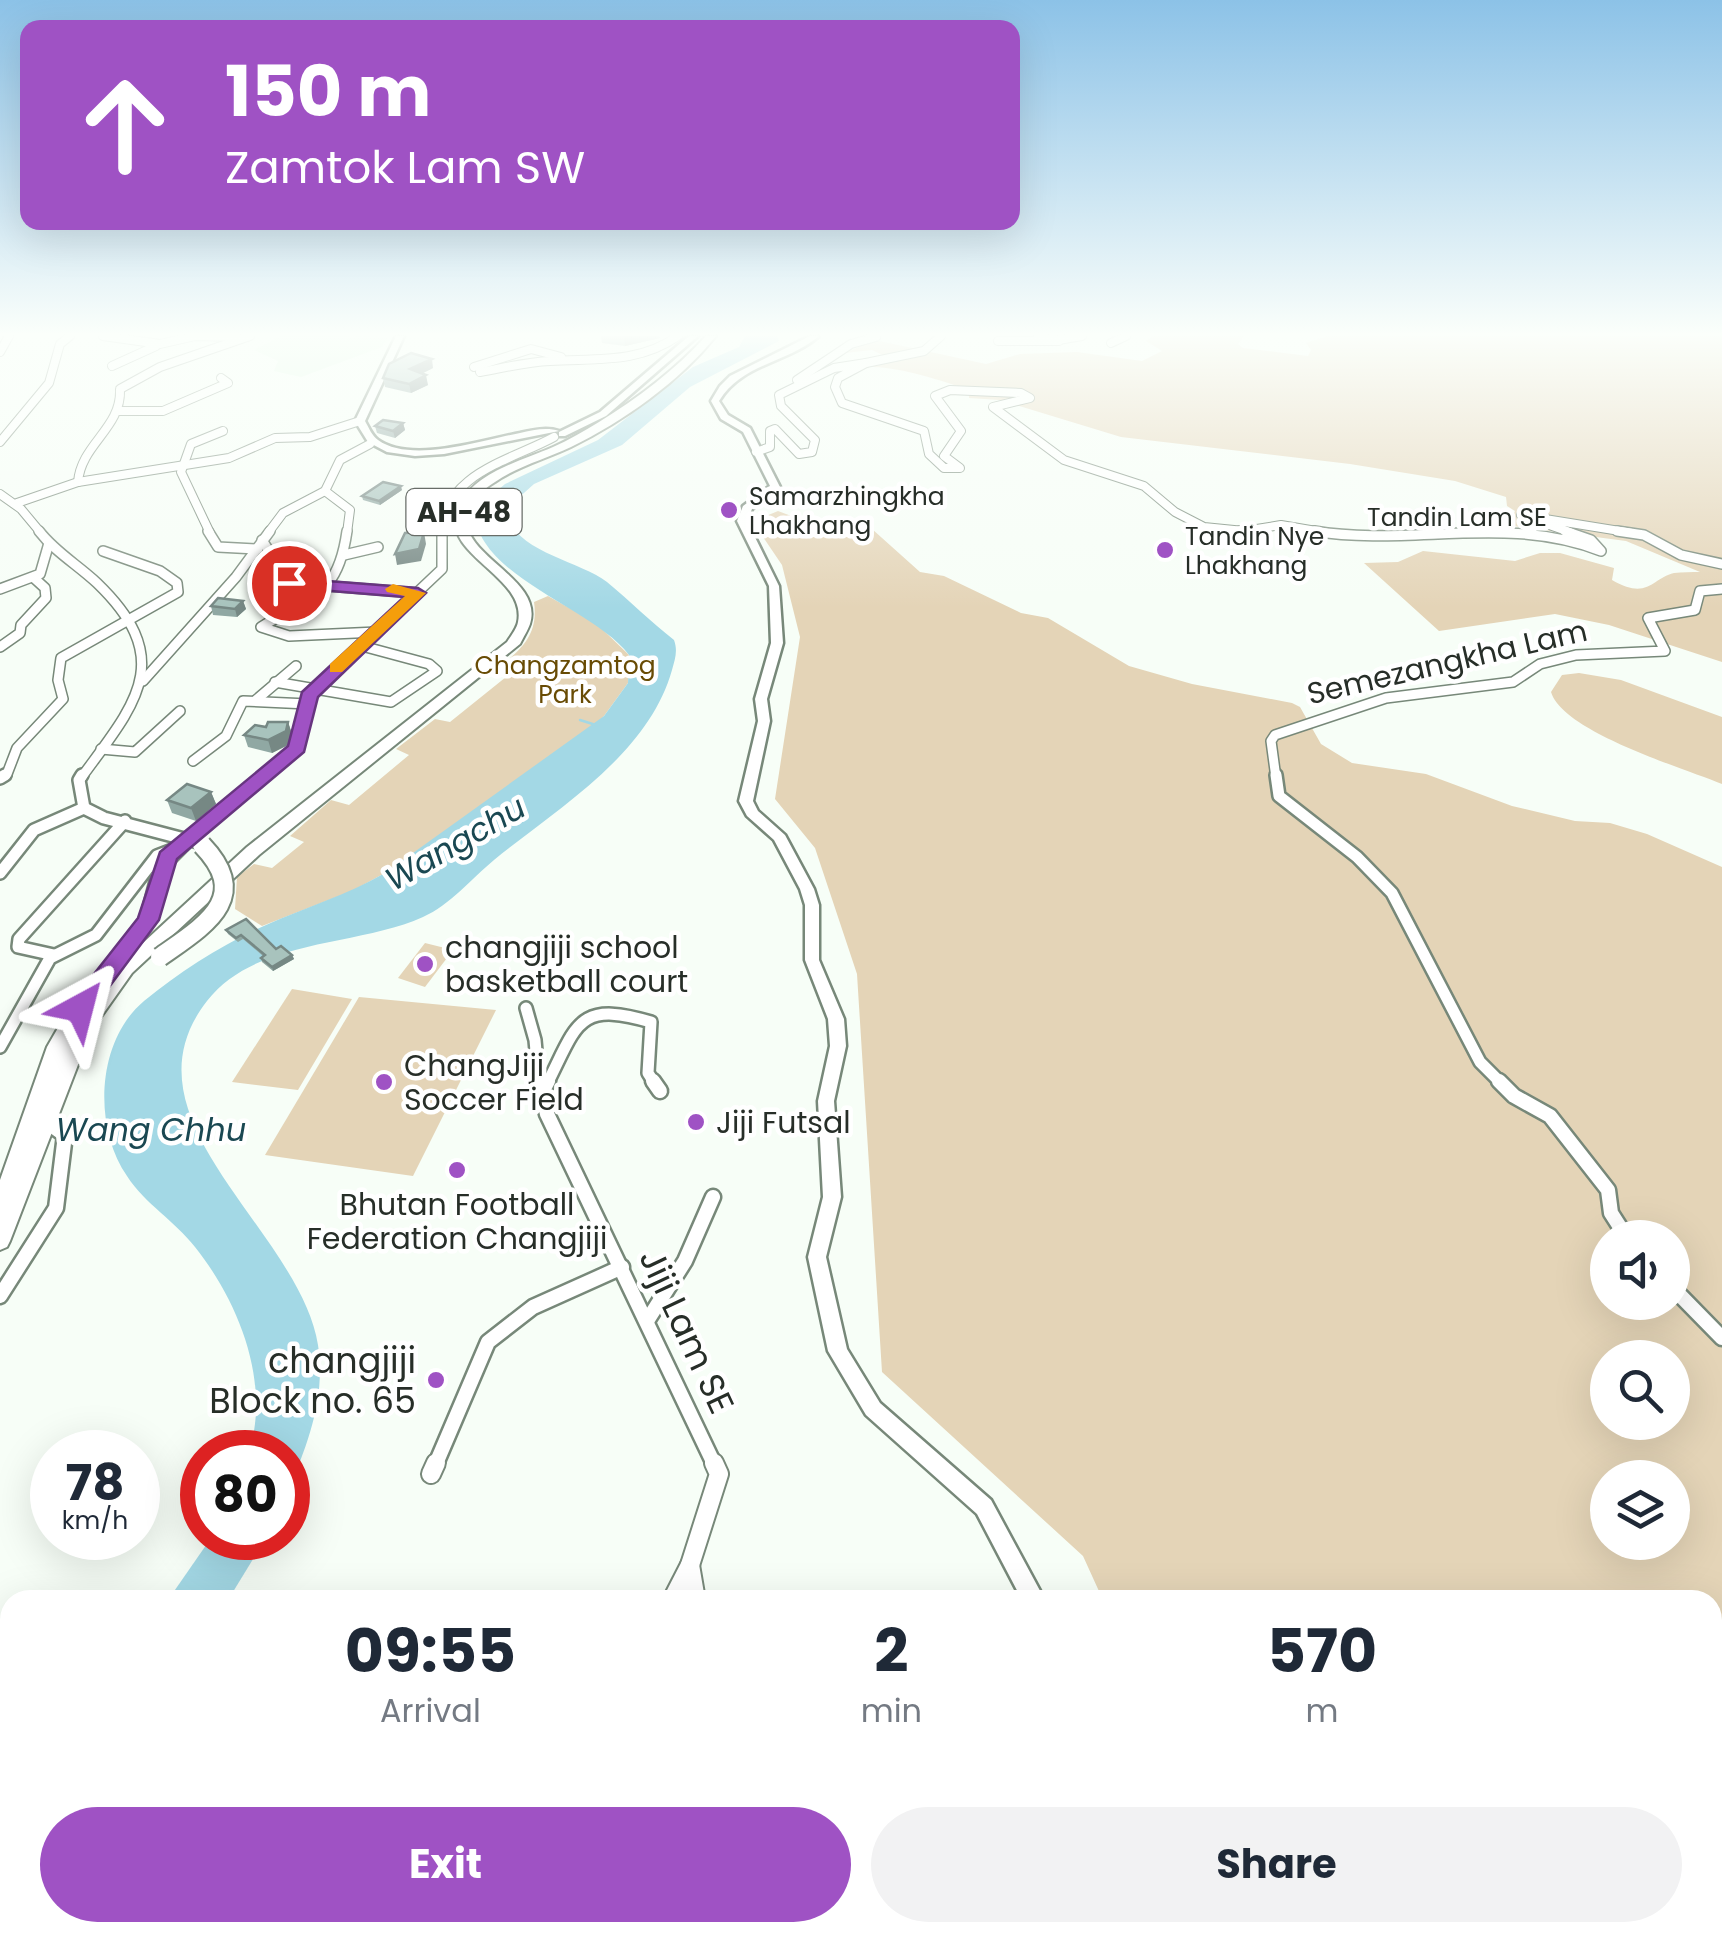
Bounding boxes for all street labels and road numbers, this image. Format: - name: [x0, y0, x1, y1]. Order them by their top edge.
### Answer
- road number: AH-48: [406, 489, 522, 535]
- street label: Tandin Lam SE: [1367, 500, 1547, 535]
- street label: Semezangkha Lam: [1303, 609, 1591, 715]
- street label: Jiji Lam SE: [628, 1241, 746, 1421]

